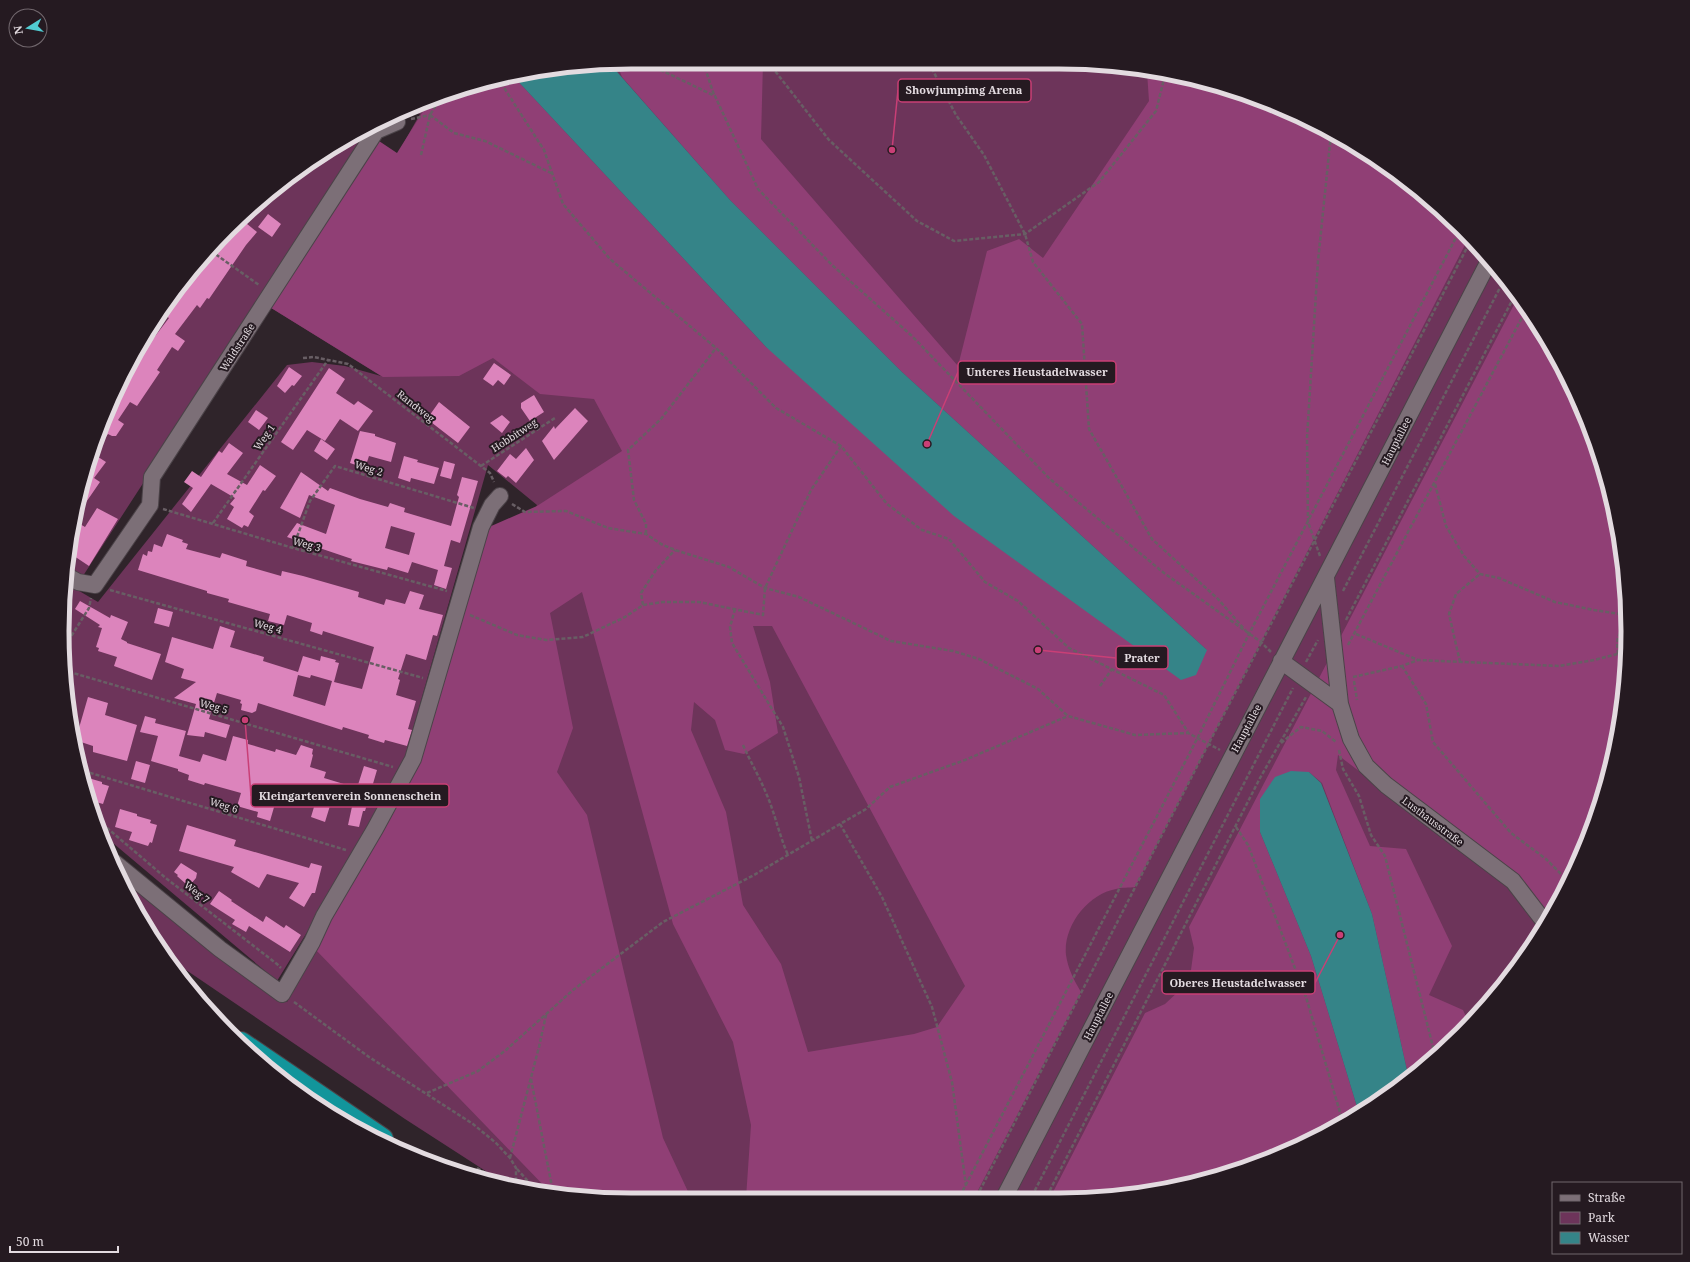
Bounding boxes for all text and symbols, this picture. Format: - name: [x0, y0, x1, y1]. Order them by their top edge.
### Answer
- north arrow: [8, 8, 48, 48]
- text: N: [9, 24, 26, 36]
- callout: Showjumpimg Arena: [898, 79, 1031, 102]
- text: Showjumpimg Arena: [906, 82, 1023, 97]
- street label: Waldstraße: [216, 320, 258, 374]
- callout: Unteres Heustadelwasser: [958, 361, 1116, 384]
- text: Unteres Heustadelwasser: [966, 364, 1108, 379]
- street label: Randweg: [394, 387, 438, 425]
- street label: Hobbitweg: [488, 415, 540, 455]
- street label: Hauptallee: [1378, 415, 1414, 467]
- street label: Weg 1: [250, 421, 278, 453]
- street label: Weg 2: [353, 457, 385, 479]
- street label: Weg 3: [291, 533, 323, 555]
- street label: Weg 4: [252, 615, 284, 637]
- callout: Prater: [1116, 646, 1168, 669]
- text: Prater: [1124, 650, 1160, 665]
- street label: Weg 5: [198, 695, 230, 717]
- street label: Hauptallee: [1228, 702, 1264, 754]
- callout: Kleingartenverein Sonnenschein: [251, 784, 449, 807]
- text: Kleingartenverein Sonnenschein: [259, 788, 442, 803]
- street label: Lusthausstraße: [1399, 793, 1467, 849]
- street label: Weg 6: [208, 794, 240, 816]
- street label: Weg 7: [181, 878, 213, 907]
- callout: Oberes Heustadelwasser: [1162, 971, 1315, 994]
- text: Oberes Heustadelwasser: [1169, 975, 1307, 990]
- street label: Hauptallee: [1080, 990, 1116, 1042]
- legend: [1552, 1182, 1682, 1254]
- text: Straße: [1588, 1189, 1625, 1206]
- text: Park: [1588, 1209, 1616, 1226]
- scale bar: [10, 1228, 118, 1254]
- text: Wasser: [1588, 1229, 1630, 1246]
- text: 50 m: [16, 1233, 44, 1250]

